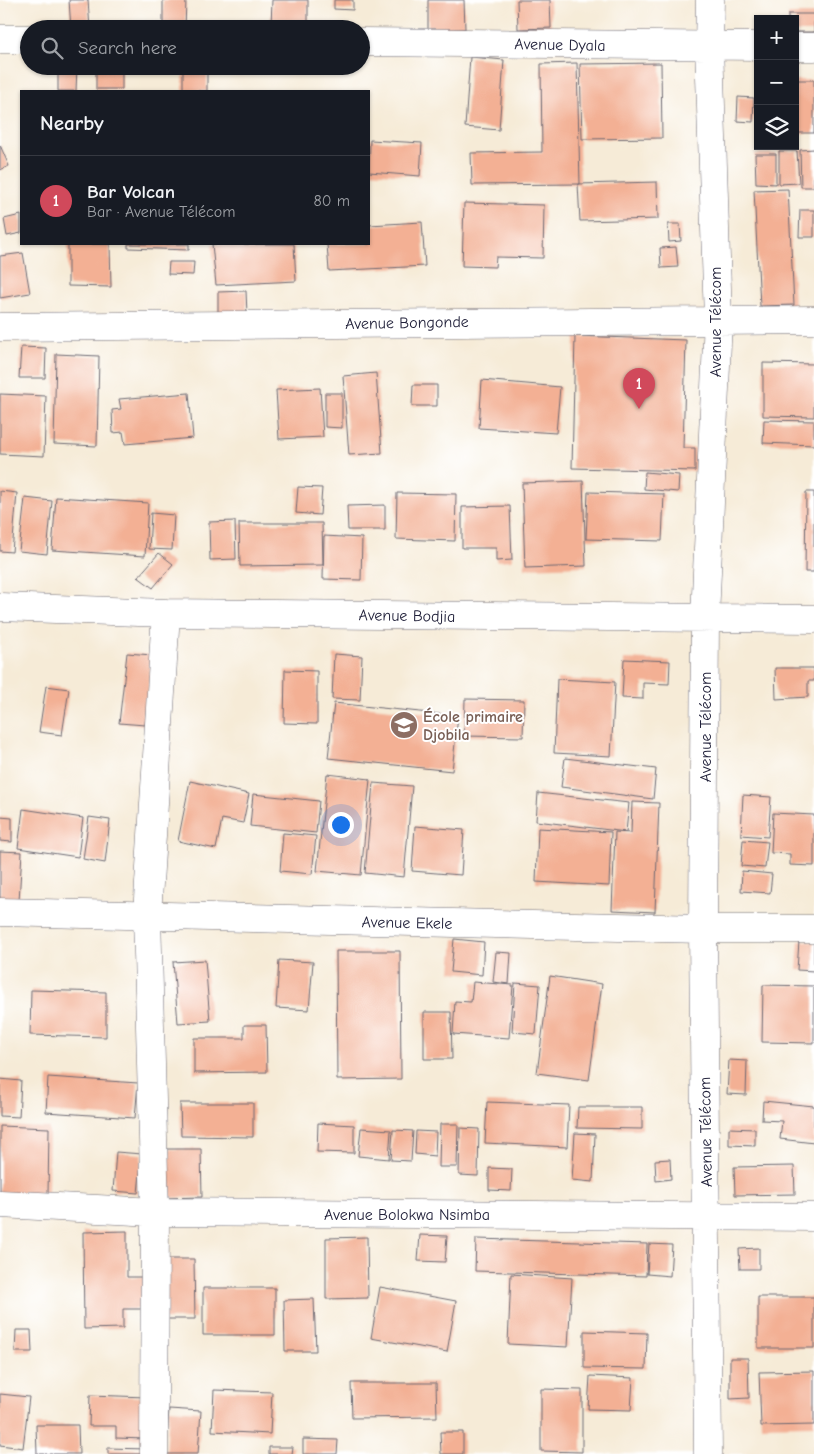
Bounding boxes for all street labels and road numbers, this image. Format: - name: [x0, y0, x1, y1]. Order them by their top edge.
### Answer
- street label: Avenue Dyala: [514, 35, 606, 55]
- street label: Avenue Télécom: [707, 267, 725, 377]
- street label: Avenue Bongonde: [345, 313, 469, 333]
- street label: Avenue Bodjia: [359, 606, 455, 626]
- street label: Avenue Télécom: [697, 672, 715, 782]
- street label: Avenue Ekele: [362, 913, 452, 933]
- street label: Avenue Télécom: [696, 1077, 716, 1187]
- street label: Avenue Bolokwa Nsimba: [324, 1206, 490, 1224]

